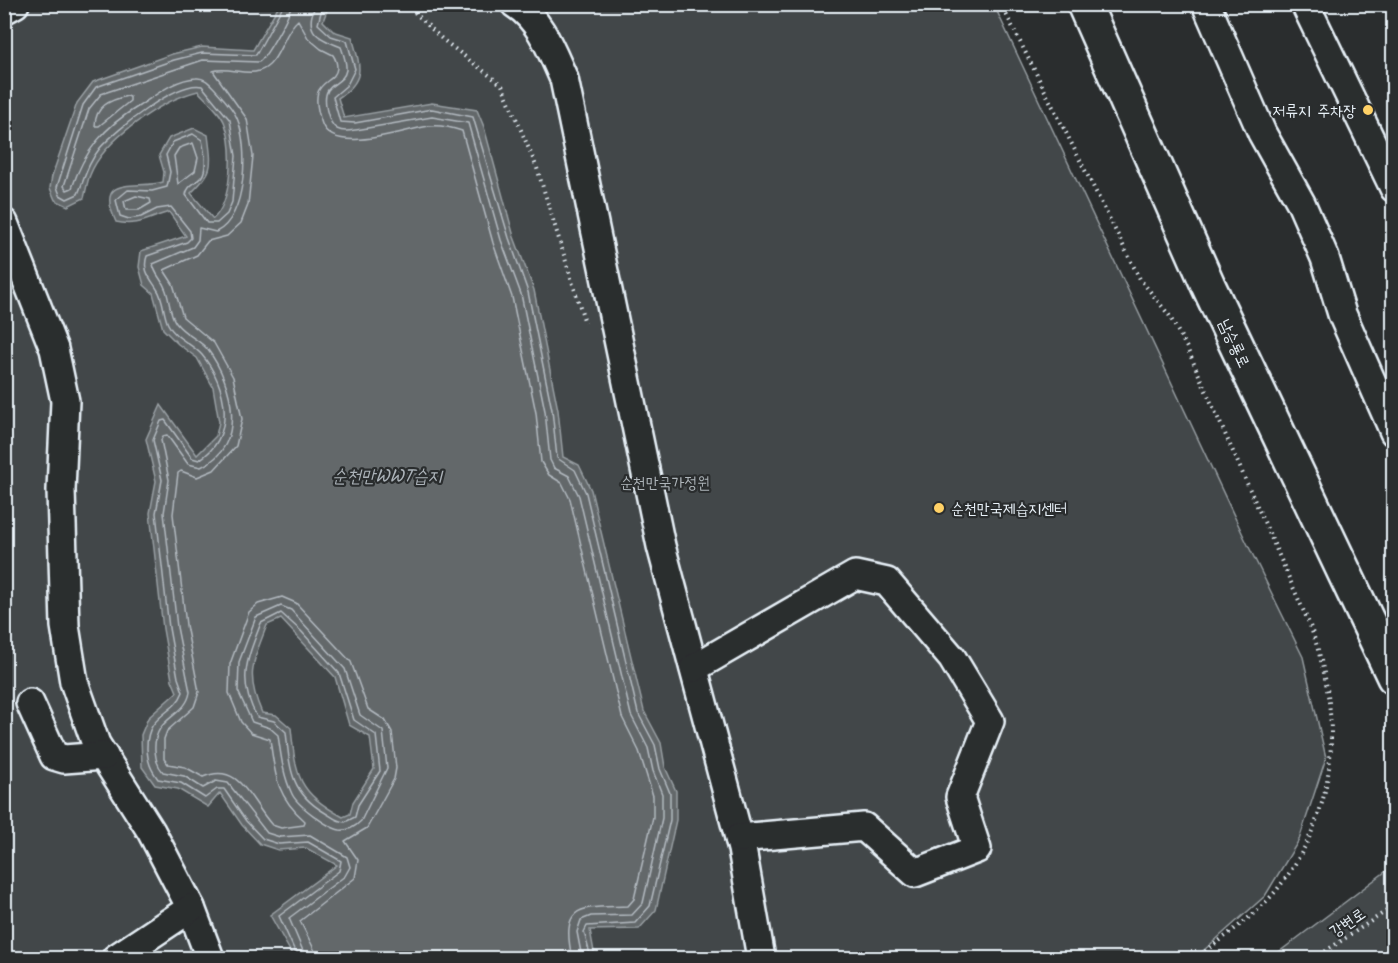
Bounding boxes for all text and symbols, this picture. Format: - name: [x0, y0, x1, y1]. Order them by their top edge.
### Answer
- place label: 저류지 주차장: [1272, 99, 1356, 124]
- marker: 저류지 주차장: [1361, 103, 1375, 117]
- street label: 남승룡로: [1211, 315, 1256, 372]
- water label: 순천만WWT습지: [332, 463, 445, 492]
- park label: 순천만국가정원: [620, 471, 710, 496]
- place label: 순천만국제습지센터: [951, 497, 1067, 522]
- marker: 순천만국제습지센터: [932, 501, 946, 515]
- street label: 강변로: [1325, 902, 1371, 944]

